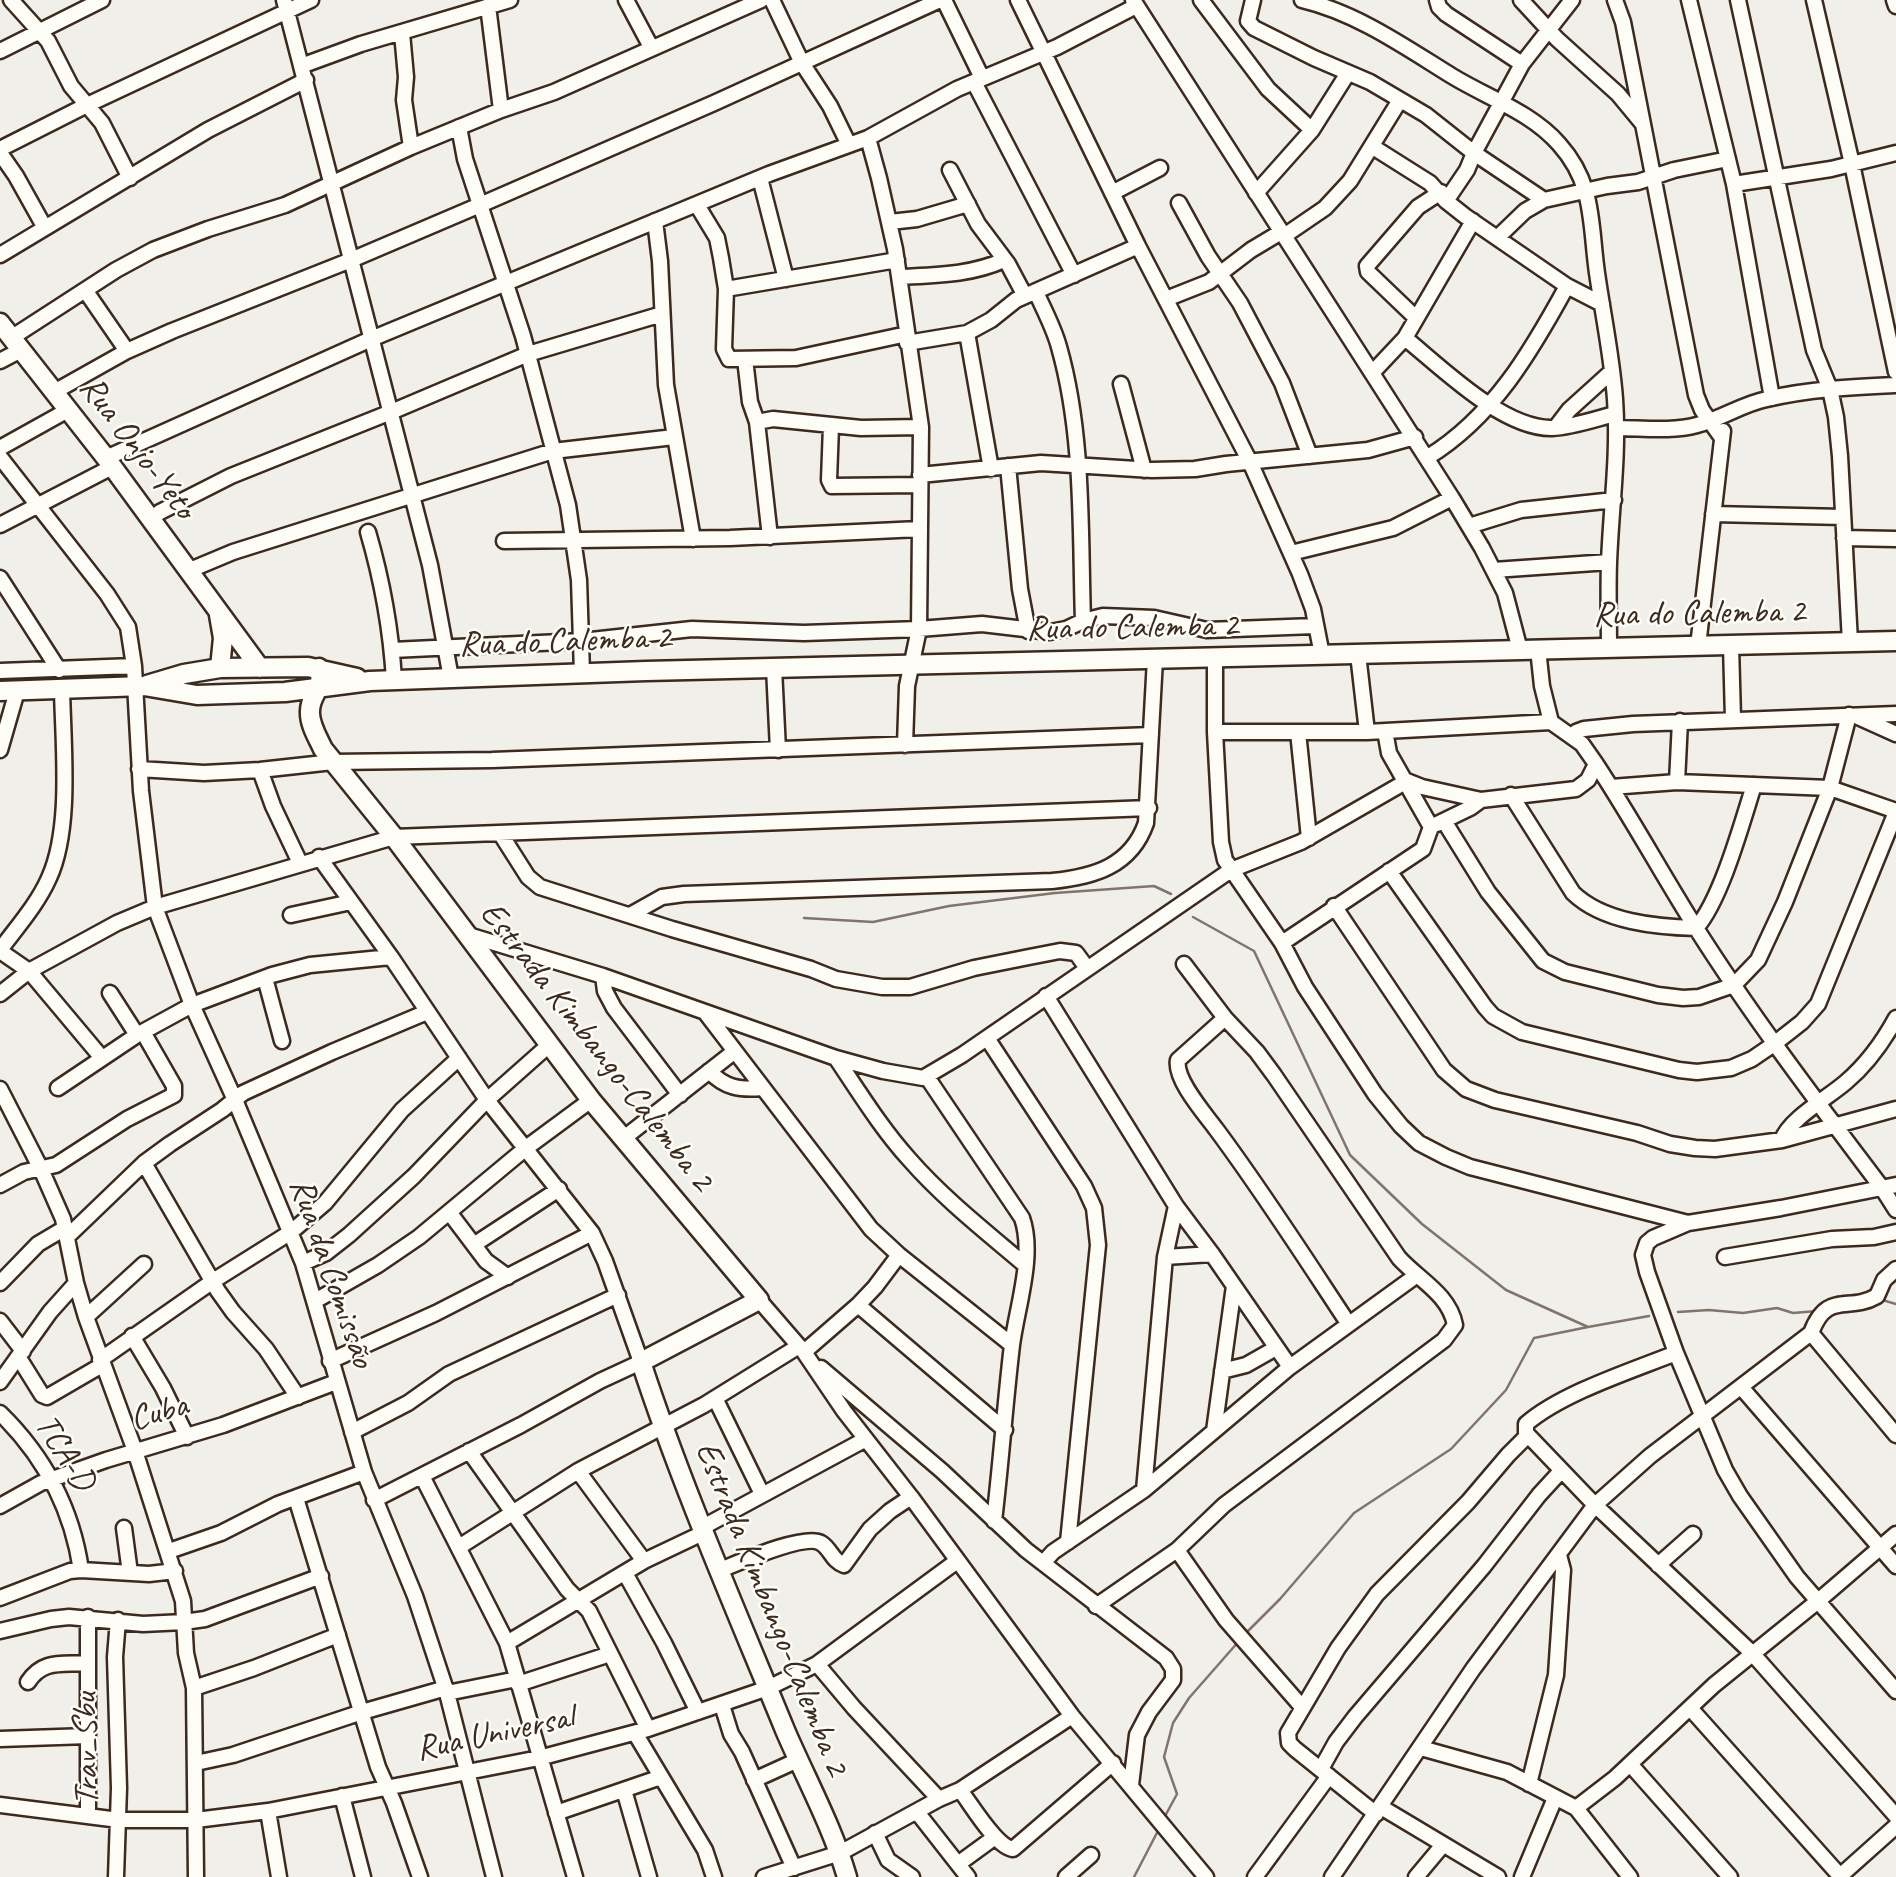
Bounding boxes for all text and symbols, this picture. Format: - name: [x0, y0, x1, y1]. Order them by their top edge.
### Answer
- street label: Rua Onjo-Yeto: [70, 368, 204, 528]
- street label: Rua do Calemba 2: [1593, 591, 1805, 637]
- street label: Rua do Calemba 2: [1026, 605, 1238, 651]
- street label: Rua do Calemba 2: [458, 617, 672, 667]
- street label: Estrada Kimbango-Calemba 2: [470, 894, 722, 1200]
- street label: Rua da Comissão: [279, 1173, 383, 1373]
- street label: Cuba: [125, 1385, 193, 1441]
- street label: TCA-D: [25, 1407, 103, 1499]
- street label: Estrada Kimbango-Calemba 2: [685, 1436, 857, 1782]
- street label: Trav_Sbu: [65, 1692, 109, 1806]
- street label: Rua Universal: [412, 1697, 578, 1771]

